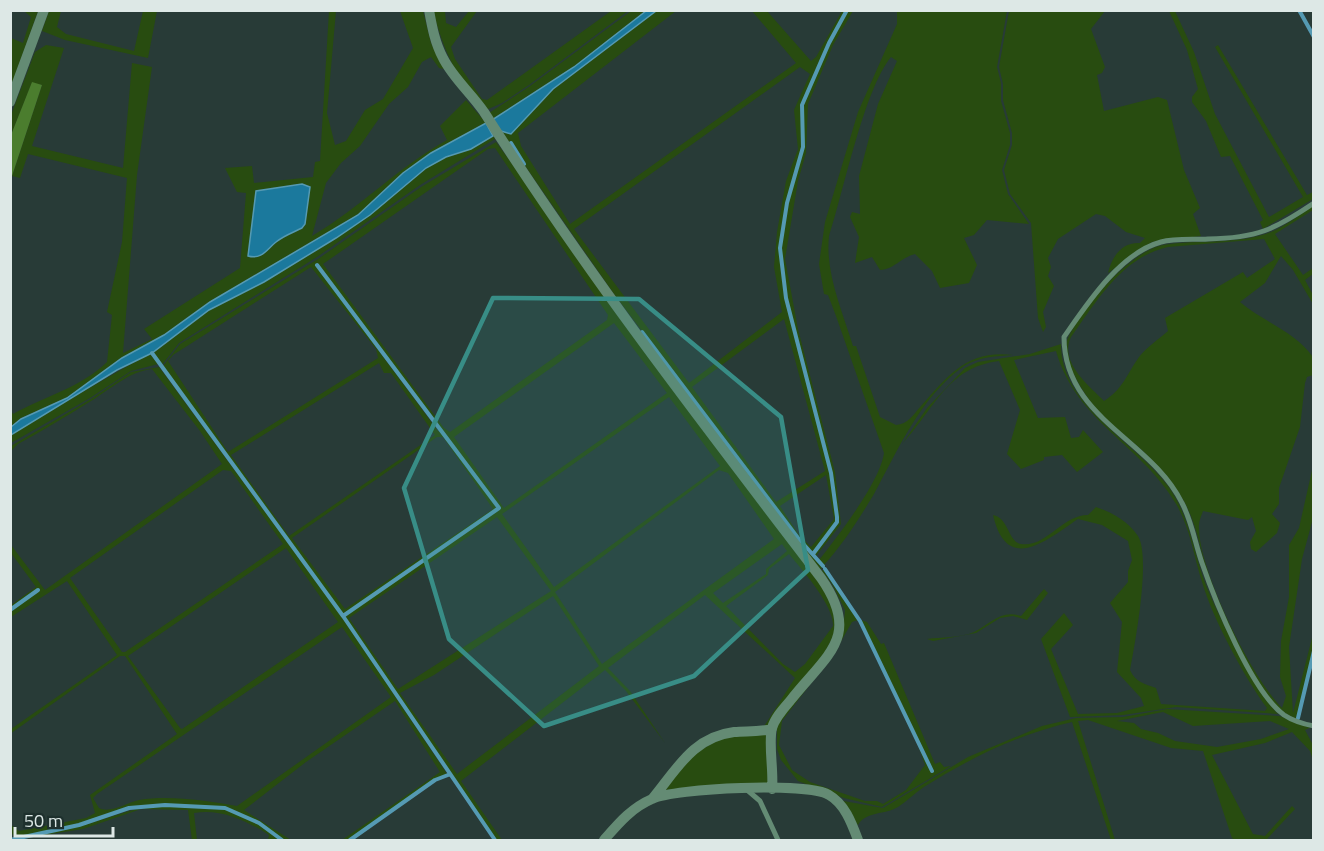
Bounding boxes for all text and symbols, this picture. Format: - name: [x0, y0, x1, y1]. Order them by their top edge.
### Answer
- scale bar: [15, 800, 112, 838]
- text: 50 m: [24, 807, 63, 834]

